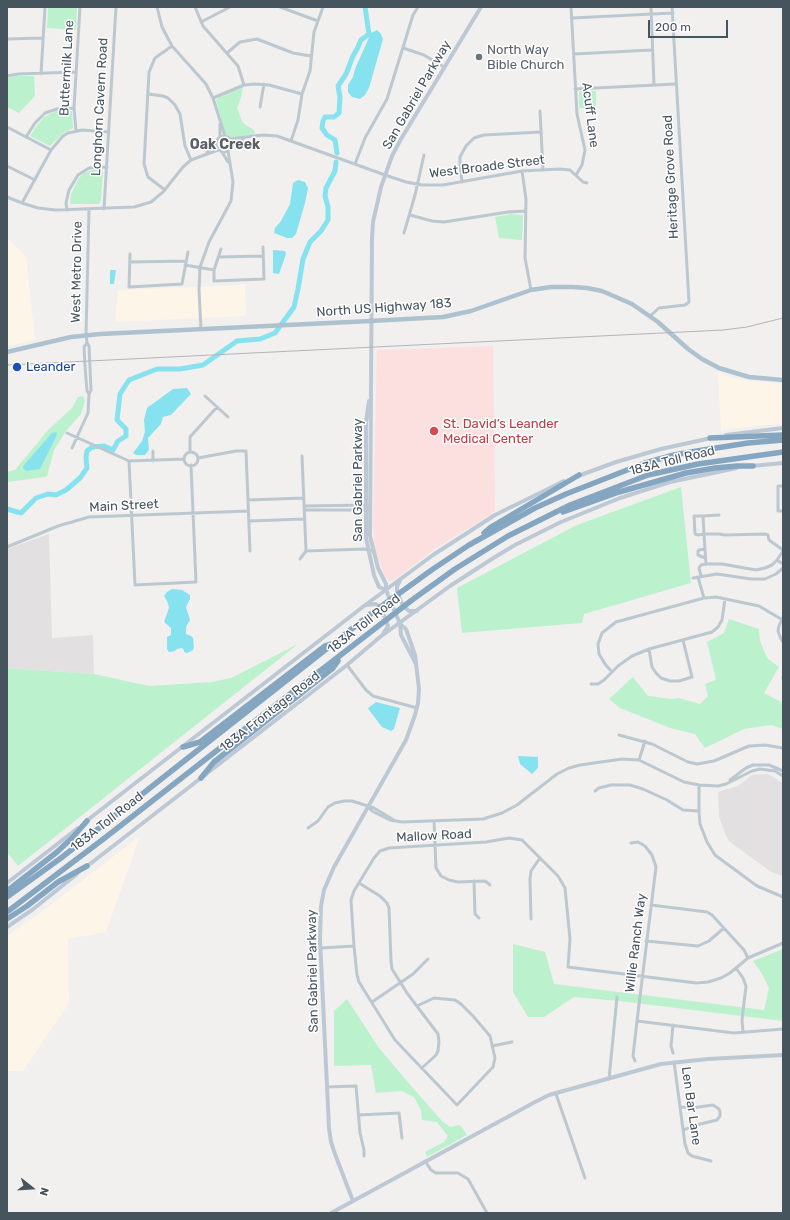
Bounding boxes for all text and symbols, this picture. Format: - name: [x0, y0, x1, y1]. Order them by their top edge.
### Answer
- scale bar: [650, 12, 730, 38]
- street label: Buttermilk Lane: [57, 20, 77, 116]
- text: 200 m: [655, 20, 691, 34]
- street label: Longhorn Cavern Road: [89, 37, 111, 177]
- street label: San Gabriel Parkway: [379, 38, 455, 152]
- place label: North Way Bible Church: [487, 42, 564, 73]
- marker: North Way Bible Church: [474, 52, 484, 62]
- street label: Acuff Lane: [578, 82, 602, 148]
- street label: Heritage Grove Road: [660, 115, 682, 239]
- district label: Oak Creek: [190, 137, 260, 153]
- street label: West Broade Street: [428, 152, 546, 182]
- street label: West Metro Drive: [68, 221, 86, 323]
- street label: North US Highway 183: [316, 296, 452, 320]
- place label: Leander: [26, 359, 75, 375]
- marker: Leander: [11, 361, 23, 373]
- place label: St. David’s Leander Medical Center: [443, 416, 559, 447]
- street label: San Gabriel Parkway: [350, 418, 366, 542]
- marker: St. David’s Leander Medical Center: [428, 425, 440, 437]
- street label: 183A Toll Road: [628, 443, 716, 479]
- street label: Main Street: [89, 496, 159, 516]
- street label: 183A Toll Road: [325, 591, 403, 657]
- street label: 183A Frontage Road: [217, 668, 323, 756]
- street label: 183A Toll Road: [68, 789, 146, 855]
- street label: Mallow Road: [396, 826, 472, 846]
- street label: Willie Ranch Way: [622, 893, 650, 993]
- street label: San Gabriel Parkway: [304, 909, 322, 1033]
- street label: Len Bar Lane: [678, 1066, 704, 1146]
- north arrow: [12, 1168, 52, 1208]
- text: N: [37, 1186, 51, 1197]

